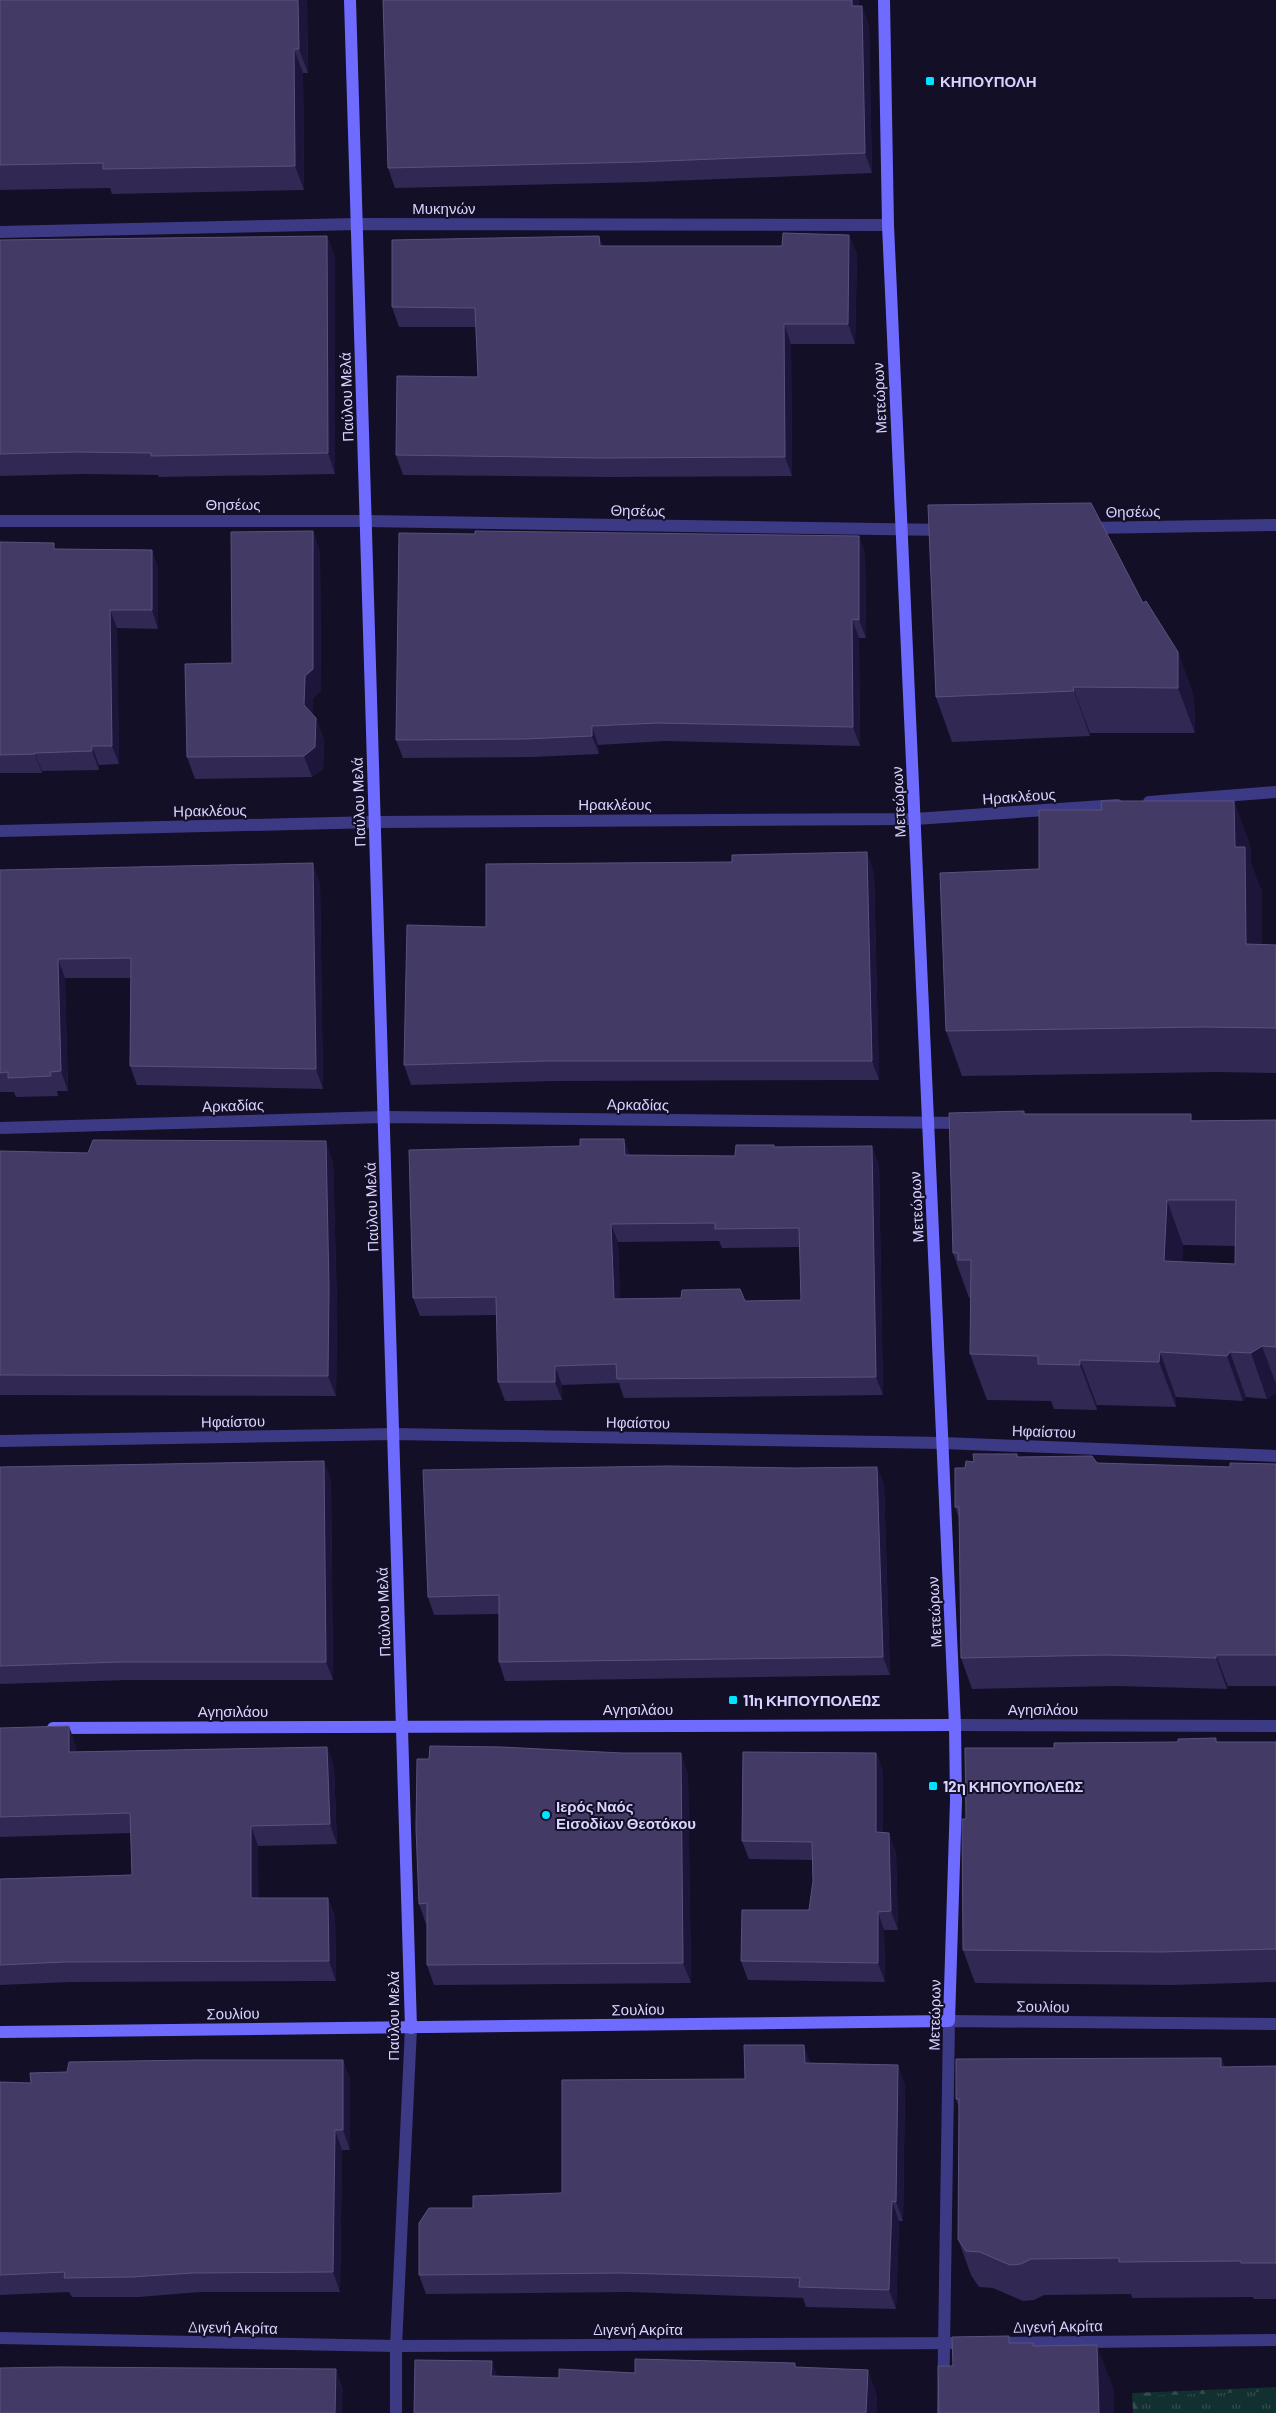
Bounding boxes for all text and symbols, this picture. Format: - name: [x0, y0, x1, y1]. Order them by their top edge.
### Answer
- place label: ΚΗΠΟΥΠΟΛΗ: [940, 72, 1037, 90]
- marker: ΚΗΠΟΥΠΟΛΗ: [924, 75, 936, 87]
- street label: Μυκηνών: [412, 199, 476, 217]
- street label: Παύλου Μελά: [335, 352, 357, 442]
- street label: Μετεώρων: [868, 362, 890, 434]
- street label: Θησέως: [206, 495, 260, 513]
- street label: Θησέως: [610, 501, 666, 519]
- street label: Θησέως: [1105, 502, 1161, 520]
- street label: Παύλου Μελά: [347, 757, 369, 847]
- street label: Μετεώρων: [887, 766, 909, 838]
- street label: Ηρακλέους: [982, 784, 1056, 808]
- street label: Ηρακλέους: [578, 795, 652, 813]
- street label: Ηρακλέους: [173, 800, 247, 820]
- street label: Αρκαδίας: [607, 1094, 669, 1114]
- street label: Αρκαδίας: [202, 1095, 264, 1115]
- street label: Παύλου Μελά: [360, 1162, 382, 1252]
- street label: Μετεώρων: [905, 1171, 927, 1243]
- street label: Ηφαίστου: [201, 1411, 265, 1431]
- street label: Ηφαίστου: [606, 1412, 670, 1432]
- street label: Ηφαίστου: [1012, 1421, 1076, 1441]
- street label: Παύλου Μελά: [372, 1567, 394, 1657]
- street label: Μετεώρων: [923, 1576, 945, 1648]
- place label: 11η ΚΗΠΟΥΠΟΛΕΩΣ: [743, 1691, 880, 1709]
- marker: 11η ΚΗΠΟΥΠΟΛΕΩΣ: [727, 1694, 739, 1706]
- street label: Αγησιλάου: [603, 1700, 673, 1718]
- street label: Αγησιλάου: [1008, 1700, 1078, 1718]
- street label: Αγησιλάου: [198, 1702, 268, 1720]
- place label: 12η ΚΗΠΟΥΠΟΛΕΩΣ: [943, 1777, 1083, 1795]
- marker: 12η ΚΗΠΟΥΠΟΛΕΩΣ: [927, 1780, 939, 1792]
- place label: Ιερός Ναός Εισοδίων Θεοτόκου: [556, 1797, 696, 1832]
- marker: Ιερός Ναός Εισοδίων Θεοτόκου: [540, 1809, 552, 1821]
- street label: Παύλου Μελά: [384, 1971, 402, 2061]
- street label: Μετεώρων: [924, 1979, 944, 2051]
- street label: Σουλίου: [1016, 1997, 1070, 2015]
- street label: Σουλίου: [611, 2000, 665, 2018]
- street label: Σουλίου: [206, 2004, 260, 2022]
- street label: Διγενή Ακρίτα: [1013, 2316, 1103, 2336]
- street label: Διγενή Ακρίτα: [188, 2317, 278, 2337]
- street label: Διγενή Ακρίτα: [593, 2320, 683, 2338]

